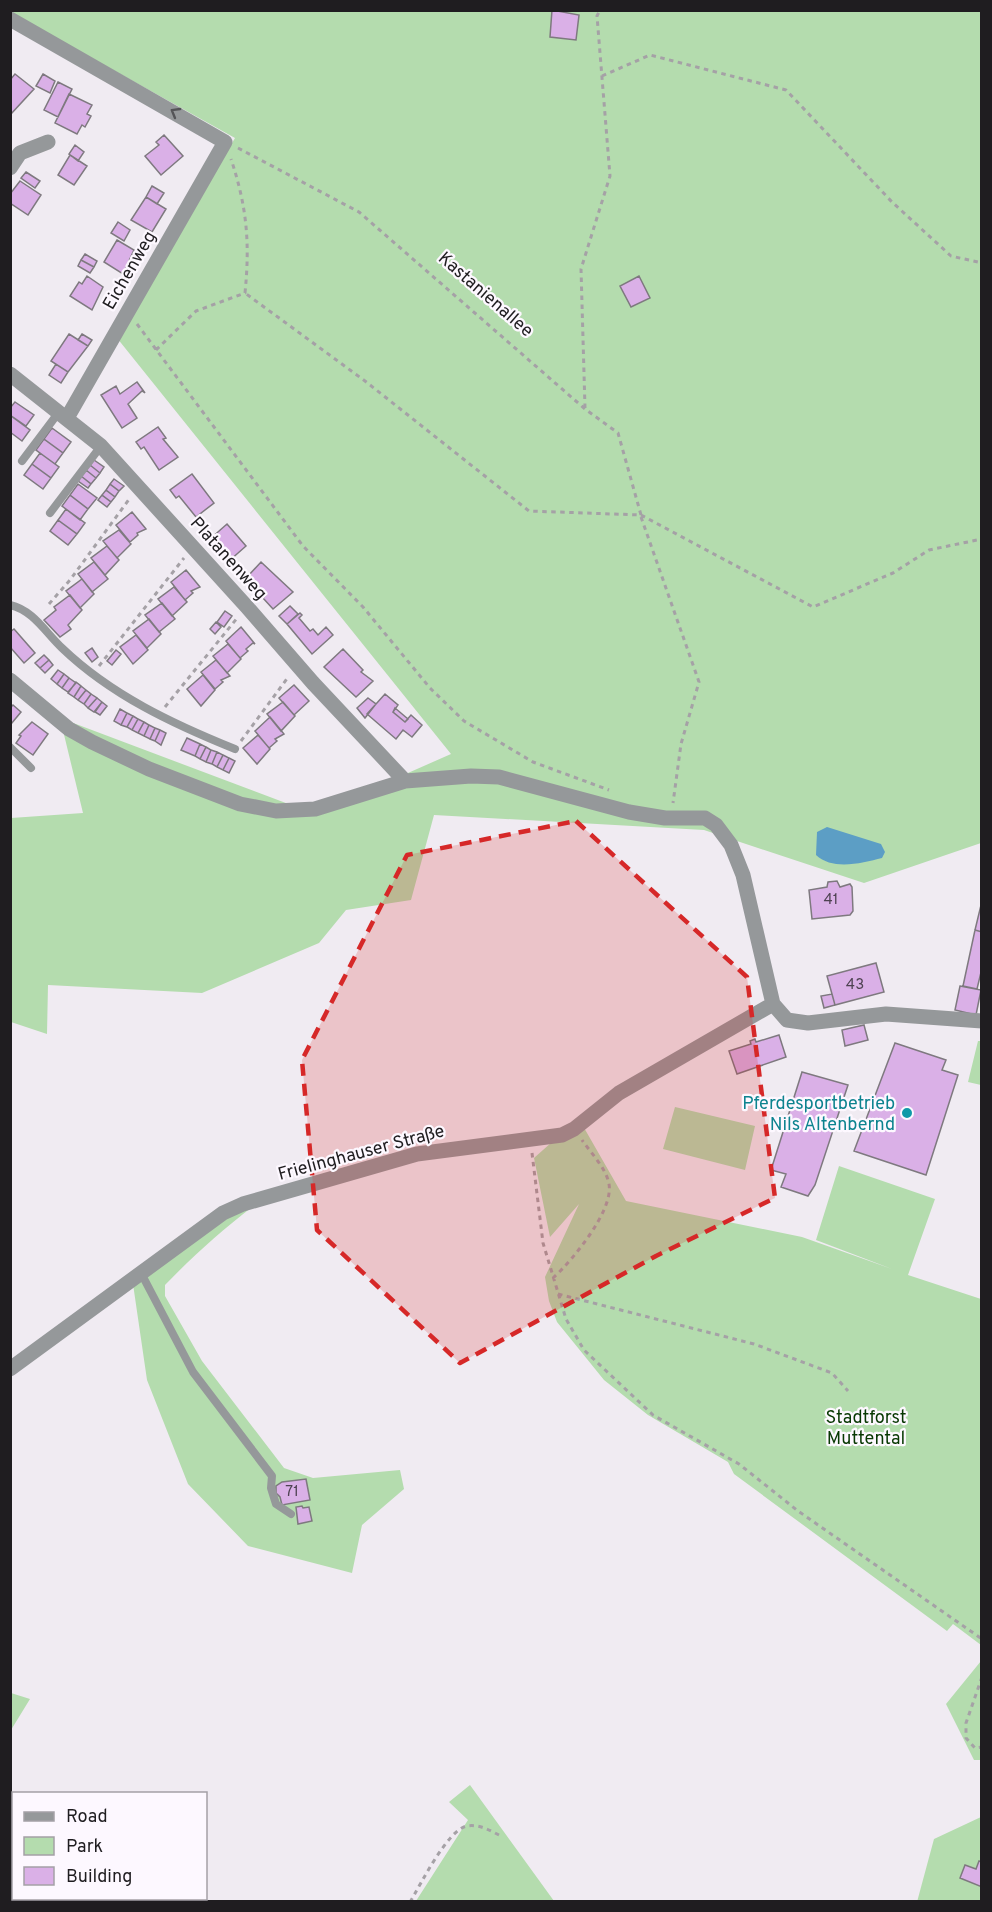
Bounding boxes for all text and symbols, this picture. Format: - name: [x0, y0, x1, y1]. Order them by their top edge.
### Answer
- one-way arrow: [171, 108, 181, 119]
- street label: Eichenweg: [98, 227, 162, 314]
- street label: Kastanienallee: [433, 247, 537, 343]
- street label: Platanenweg: [184, 512, 271, 606]
- house number: 41: [824, 891, 838, 910]
- house number: 43: [846, 976, 864, 995]
- place label: Pferdesportbetrieb Nils Altenbernd: [742, 1093, 895, 1137]
- marker: Pferdesportbetrieb Nils Altenbernd: [900, 1106, 914, 1120]
- street label: Frielinghauser Straße: [276, 1120, 447, 1187]
- park label: Stadtforst Muttental: [825, 1407, 907, 1451]
- house number: 71: [285, 1483, 299, 1502]
- legend: [12, 1792, 207, 1900]
- text: Road: [66, 1806, 108, 1829]
- text: Park: [66, 1836, 103, 1859]
- text: Building: [66, 1866, 132, 1889]

